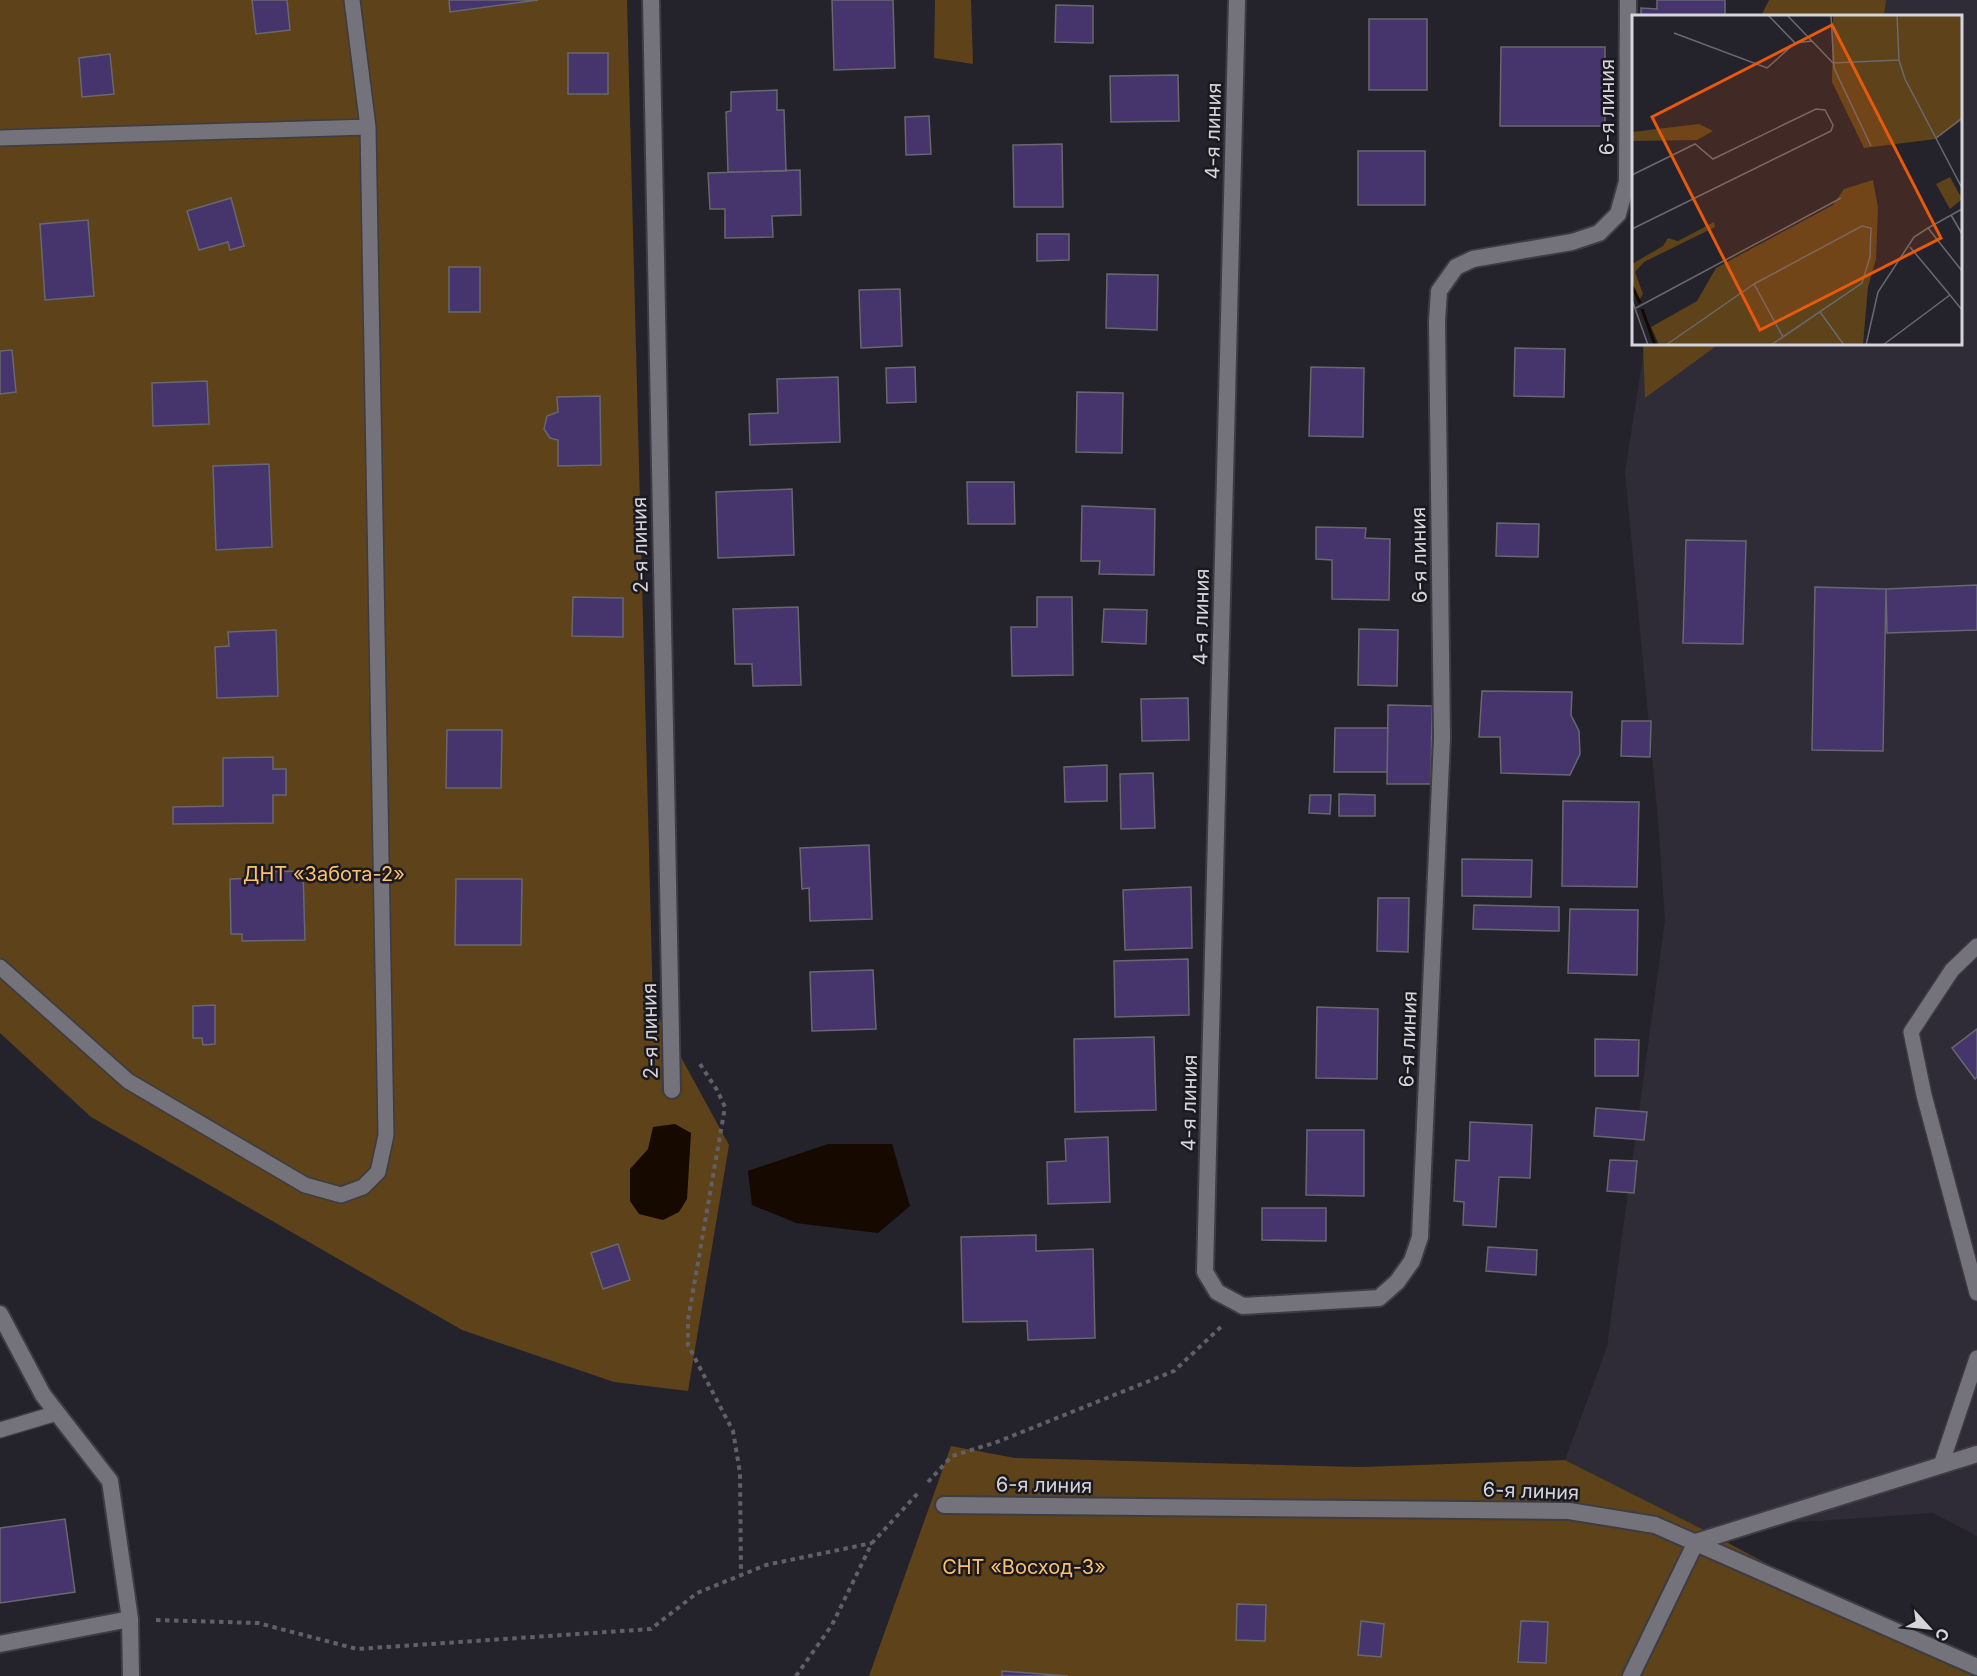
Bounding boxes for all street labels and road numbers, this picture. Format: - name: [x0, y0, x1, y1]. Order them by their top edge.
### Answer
- street label: 6-я линия: [1595, 59, 1619, 155]
- street label: 4-я линия: [1200, 82, 1226, 180]
- street label: 2-я линия: [627, 497, 653, 593]
- street label: 6-я линия: [1406, 507, 1432, 603]
- street label: 4-я линия: [1188, 568, 1214, 666]
- street label: 2-я линия: [637, 983, 663, 1079]
- street label: 6-я линия: [1394, 990, 1422, 1088]
- street label: 4-я линия: [1176, 1054, 1202, 1152]
- street label: 6-я линия: [996, 1472, 1092, 1498]
- street label: 6-я линия: [1482, 1477, 1580, 1505]

